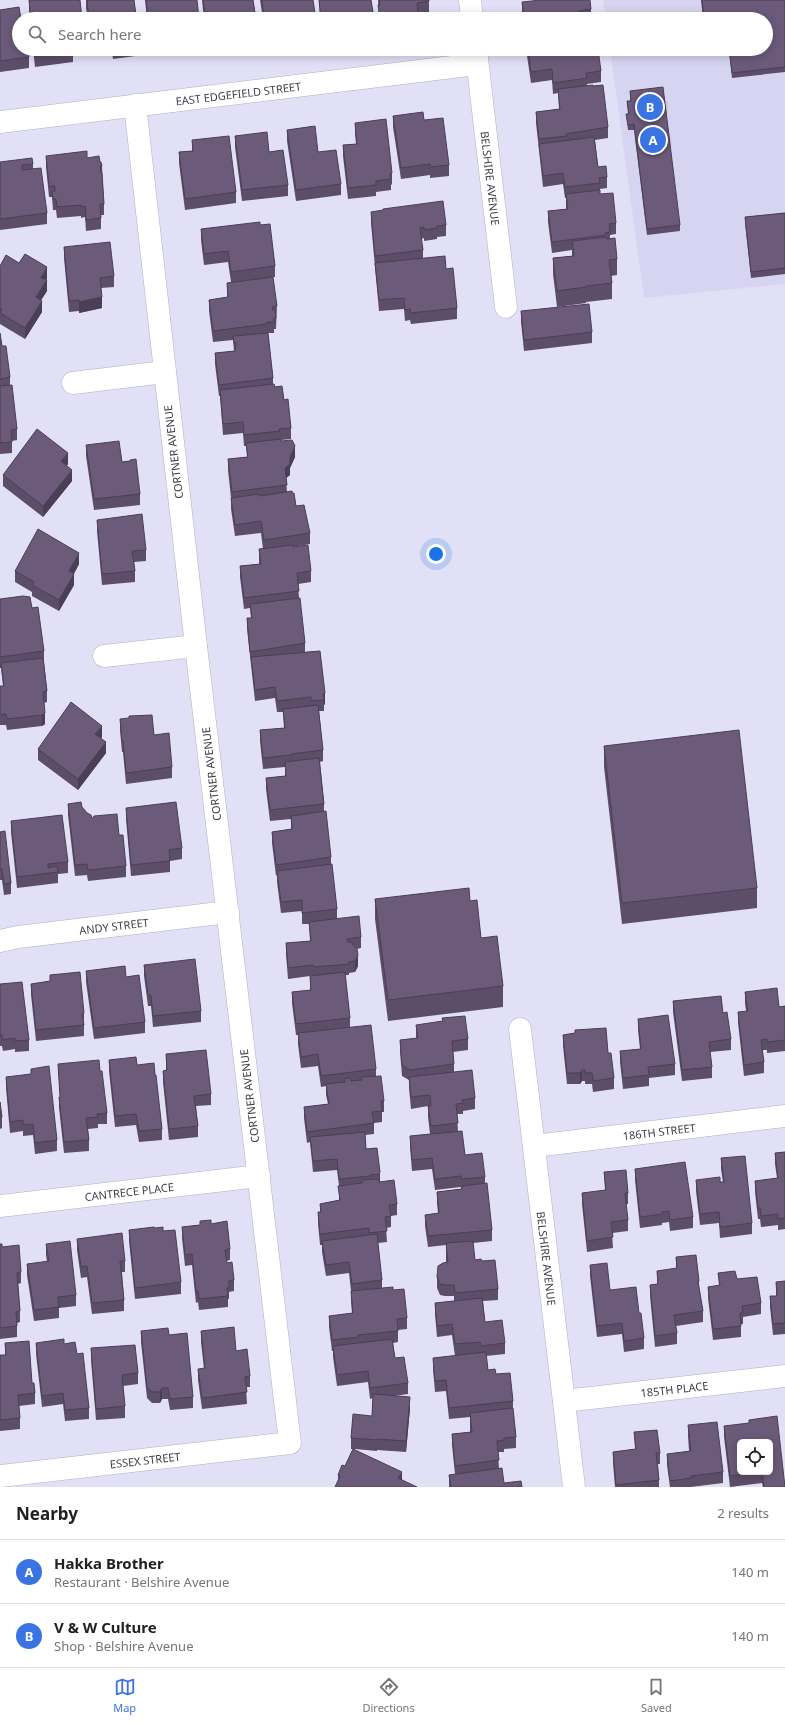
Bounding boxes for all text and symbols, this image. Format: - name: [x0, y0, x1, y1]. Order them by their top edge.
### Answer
- search box: [12, 12, 773, 56]
- icon: search: [26, 23, 48, 45]
- text: Search here: [58, 24, 141, 44]
- street label: EAST EDGEFIELD STREET: [175, 78, 302, 108]
- pin: B: [637, 92, 663, 122]
- pin: A: [640, 125, 666, 155]
- street label: BELSHIRE AVENUE: [478, 130, 504, 226]
- street label: CORTNER AVENUE: [160, 404, 186, 500]
- your location: [426, 544, 446, 564]
- street label: CORTNER AVENUE: [198, 726, 224, 822]
- street label: ANDY STREET: [78, 914, 149, 937]
- street label: CORTNER AVENUE: [236, 1048, 262, 1144]
- street label: 186TH STREET: [622, 1119, 696, 1143]
- street label: CANTRECE PLACE: [84, 1178, 175, 1204]
- street label: BELSHIRE AVENUE: [534, 1211, 560, 1306]
- street label: 185TH PLACE: [639, 1377, 709, 1400]
- map controls: [737, 1439, 773, 1475]
- button: locate: [737, 1439, 773, 1475]
- street label: ESSEX STREET: [109, 1448, 181, 1471]
- text: Nearby: [16, 1502, 78, 1525]
- text: 2 results: [717, 1504, 769, 1522]
- text: Hakka Brother: [54, 1553, 164, 1573]
- text: A: [25, 1563, 34, 1581]
- text: 140 m: [731, 1563, 769, 1581]
- text: Restaurant · Belshire Avenue: [54, 1573, 229, 1591]
- text: V & W Culture: [54, 1617, 157, 1637]
- text: B: [25, 1627, 33, 1645]
- text: 140 m: [731, 1627, 769, 1645]
- text: Shop · Belshire Avenue: [54, 1637, 194, 1655]
- tab: Map: [113, 1676, 136, 1715]
- tab: Directions: [362, 1676, 415, 1715]
- tab: Saved: [641, 1676, 672, 1715]

